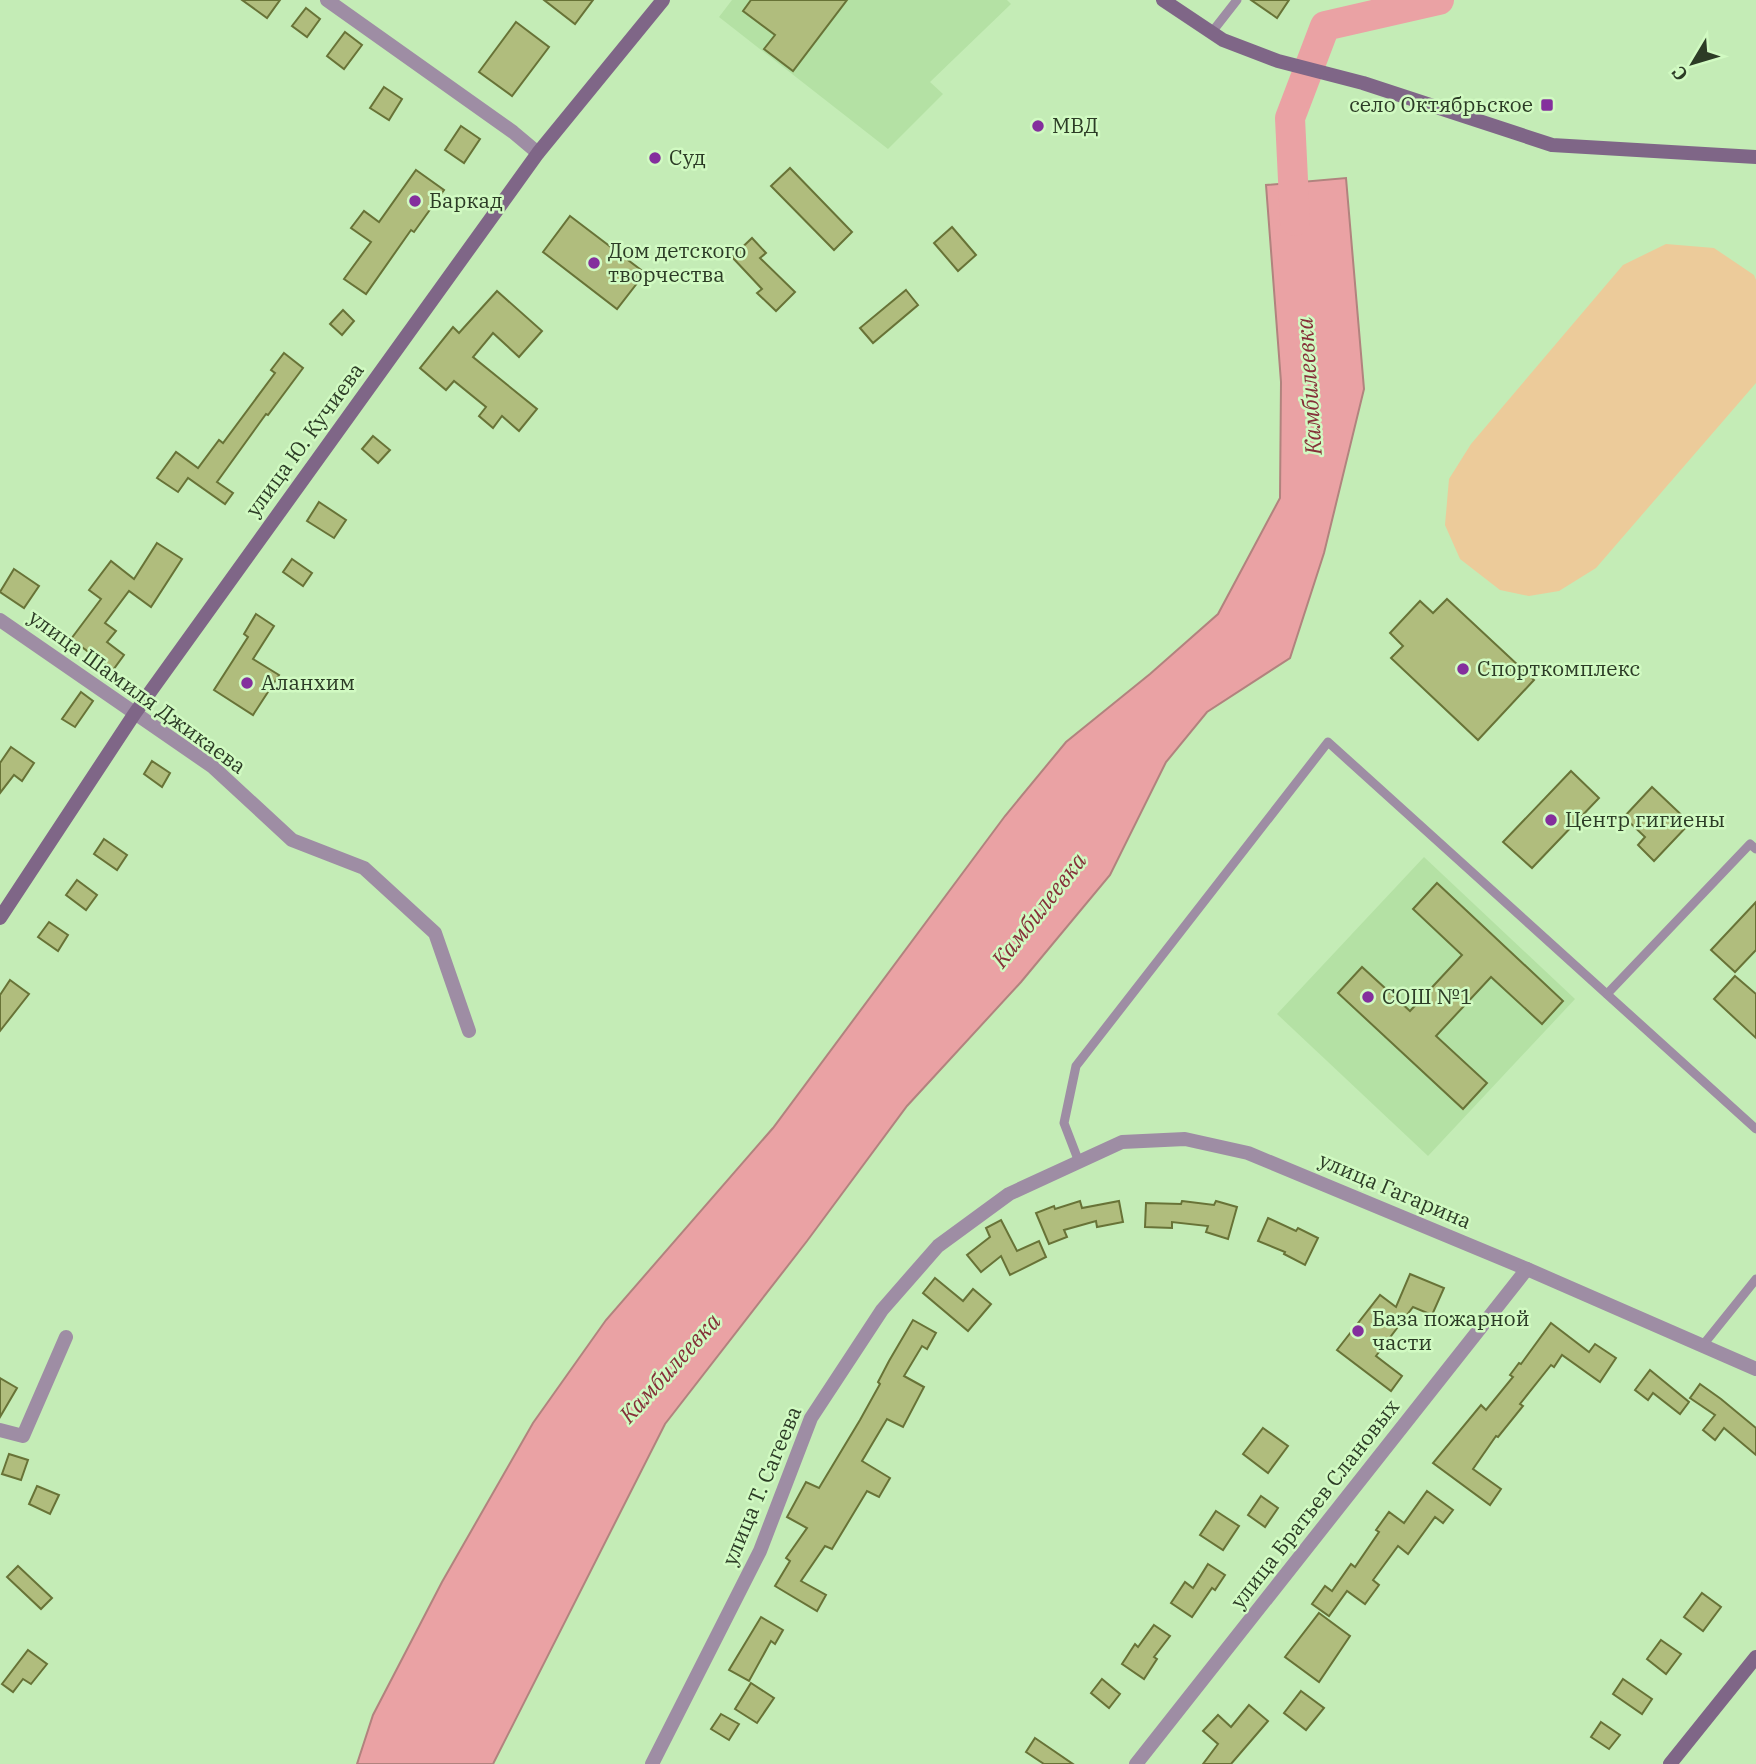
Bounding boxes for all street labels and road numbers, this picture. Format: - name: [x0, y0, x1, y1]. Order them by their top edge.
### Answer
- street label: улица Ю. Кучиева: [239, 357, 370, 522]
- street label: улица Шамиля Джикаева: [23, 603, 252, 780]
- street label: улица Гагарина: [1315, 1145, 1476, 1235]
- street label: улица Братьев Слановых: [1224, 1393, 1405, 1614]
- street label: улица Т. Сагеева: [715, 1402, 807, 1570]

